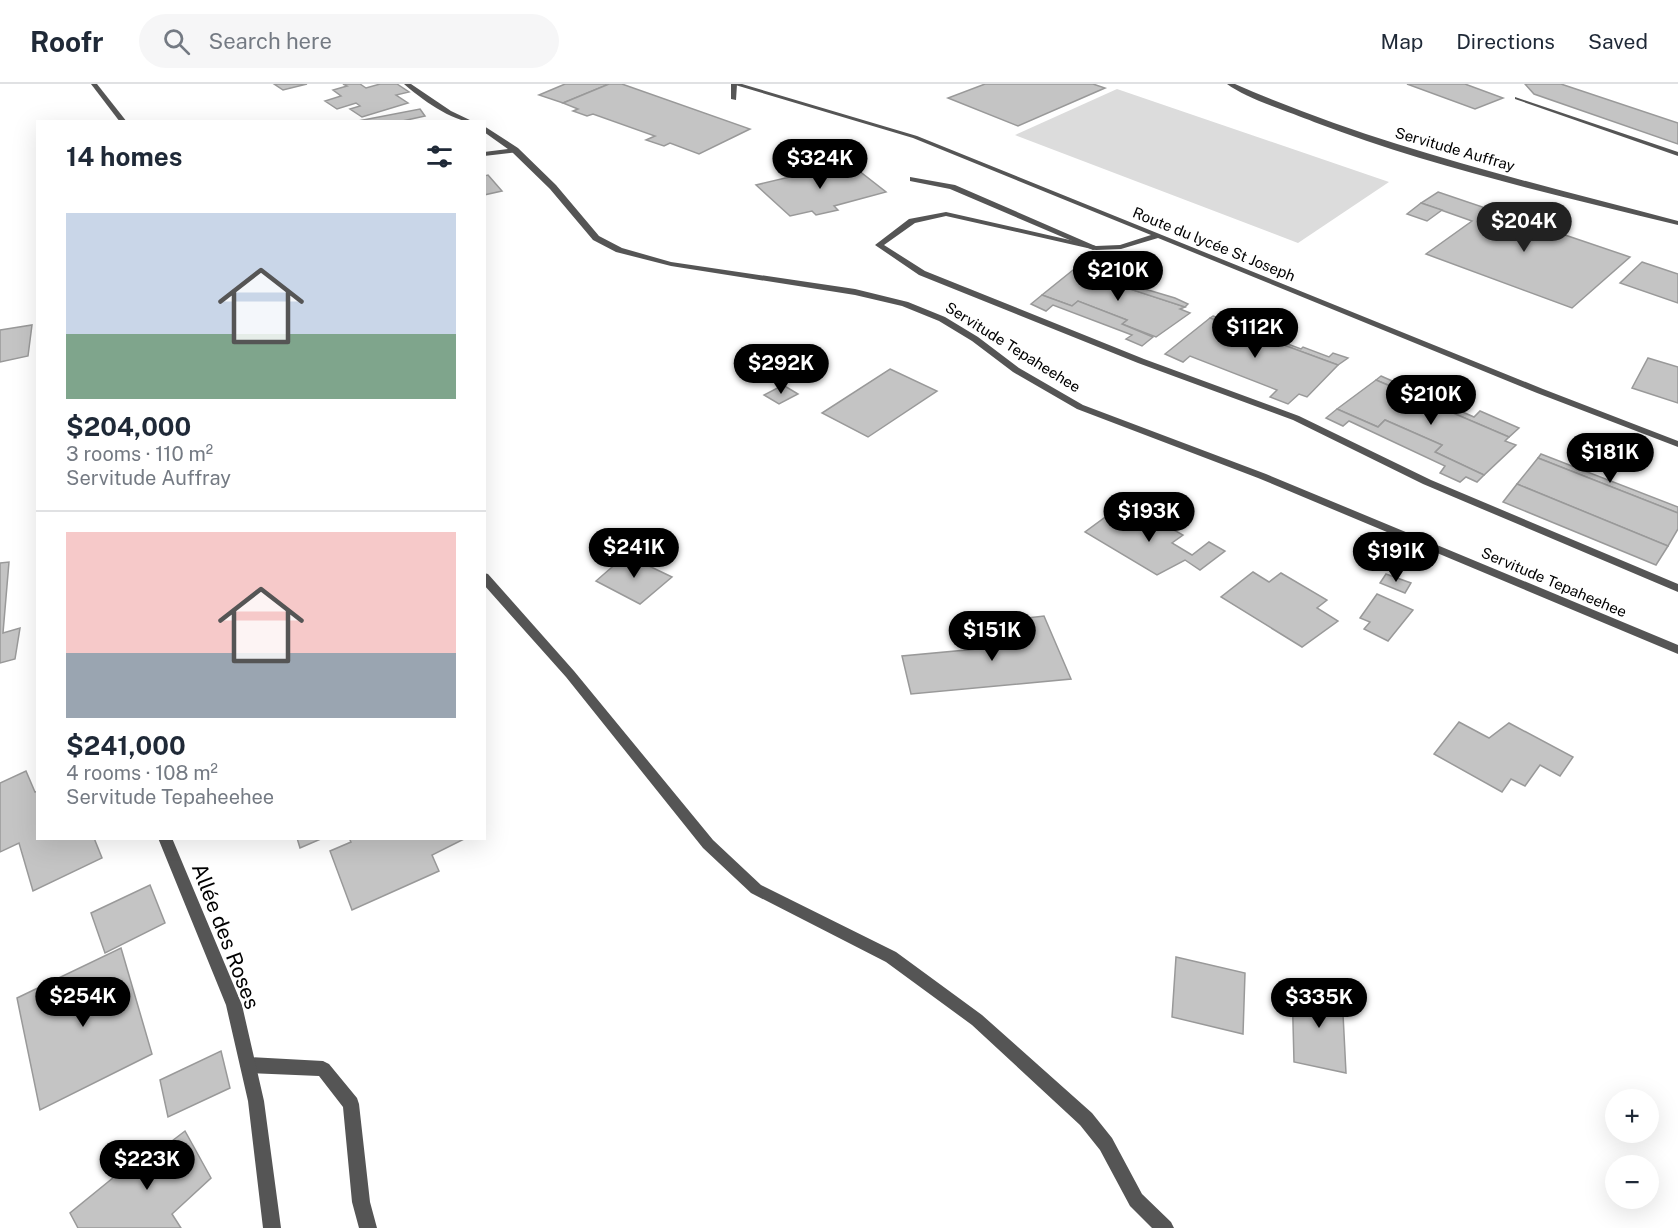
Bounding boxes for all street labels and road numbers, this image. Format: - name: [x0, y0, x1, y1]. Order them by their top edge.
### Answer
- street label: Servitude Auffray: [1393, 124, 1517, 174]
- street label: Route du lycée St Joseph: [1130, 204, 1298, 284]
- street label: Servitude Tepaheehee: [942, 298, 1084, 396]
- street label: Servitude Tepaheehee: [1479, 544, 1629, 620]
- street label: Allée des Roses: [187, 860, 265, 1012]

